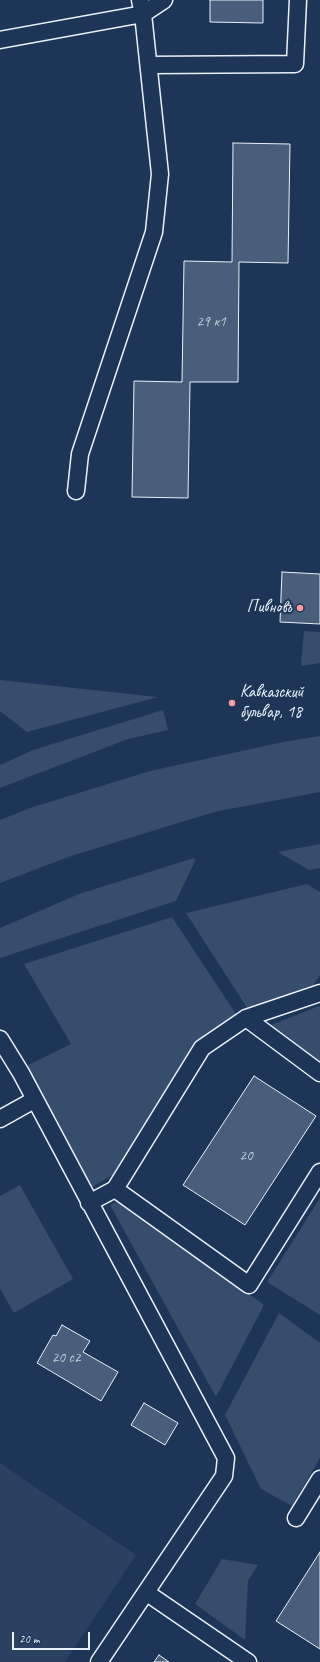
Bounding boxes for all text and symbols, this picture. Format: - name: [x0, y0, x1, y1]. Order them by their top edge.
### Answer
- house number: 29 к1: [196, 313, 226, 331]
- place label: Пивновъ: [247, 598, 292, 618]
- marker: Пивновъ: [295, 603, 305, 613]
- place label: Кавказский бульвар, 18: [240, 683, 304, 723]
- marker: Кавказский бульвар, 18: [227, 698, 237, 708]
- house number: 20: [239, 1147, 253, 1165]
- house number: 20 с2: [51, 1349, 81, 1367]
- scale bar: [14, 1624, 92, 1650]
- text: 20 m: [19, 1631, 39, 1647]

